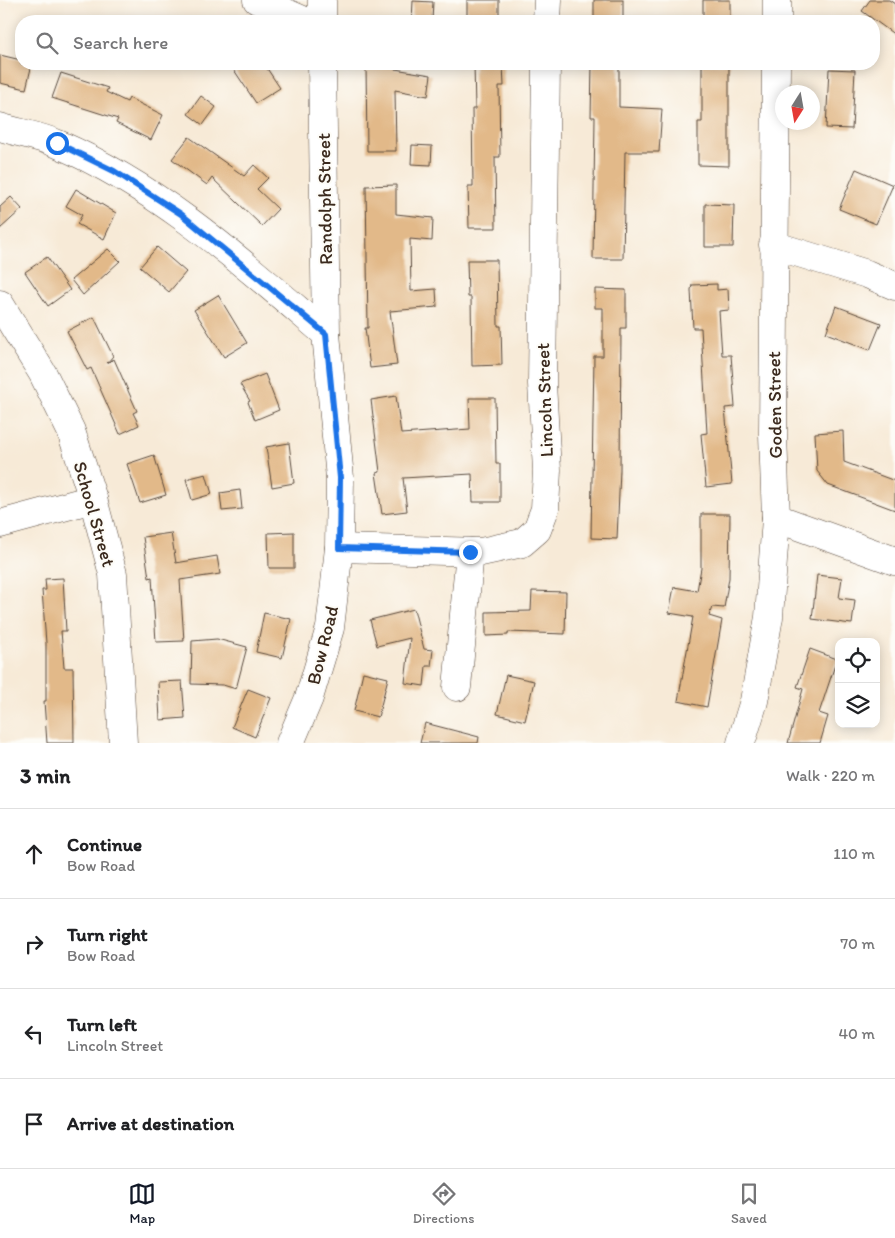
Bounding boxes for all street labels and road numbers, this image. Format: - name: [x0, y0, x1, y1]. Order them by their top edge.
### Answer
- street label: Randolph Street: [312, 133, 337, 265]
- street label: Lincoln Street: [531, 342, 558, 458]
- street label: Goden Street: [762, 351, 787, 459]
- street label: School Street: [68, 459, 121, 570]
- street label: Bow Road: [302, 603, 343, 687]

